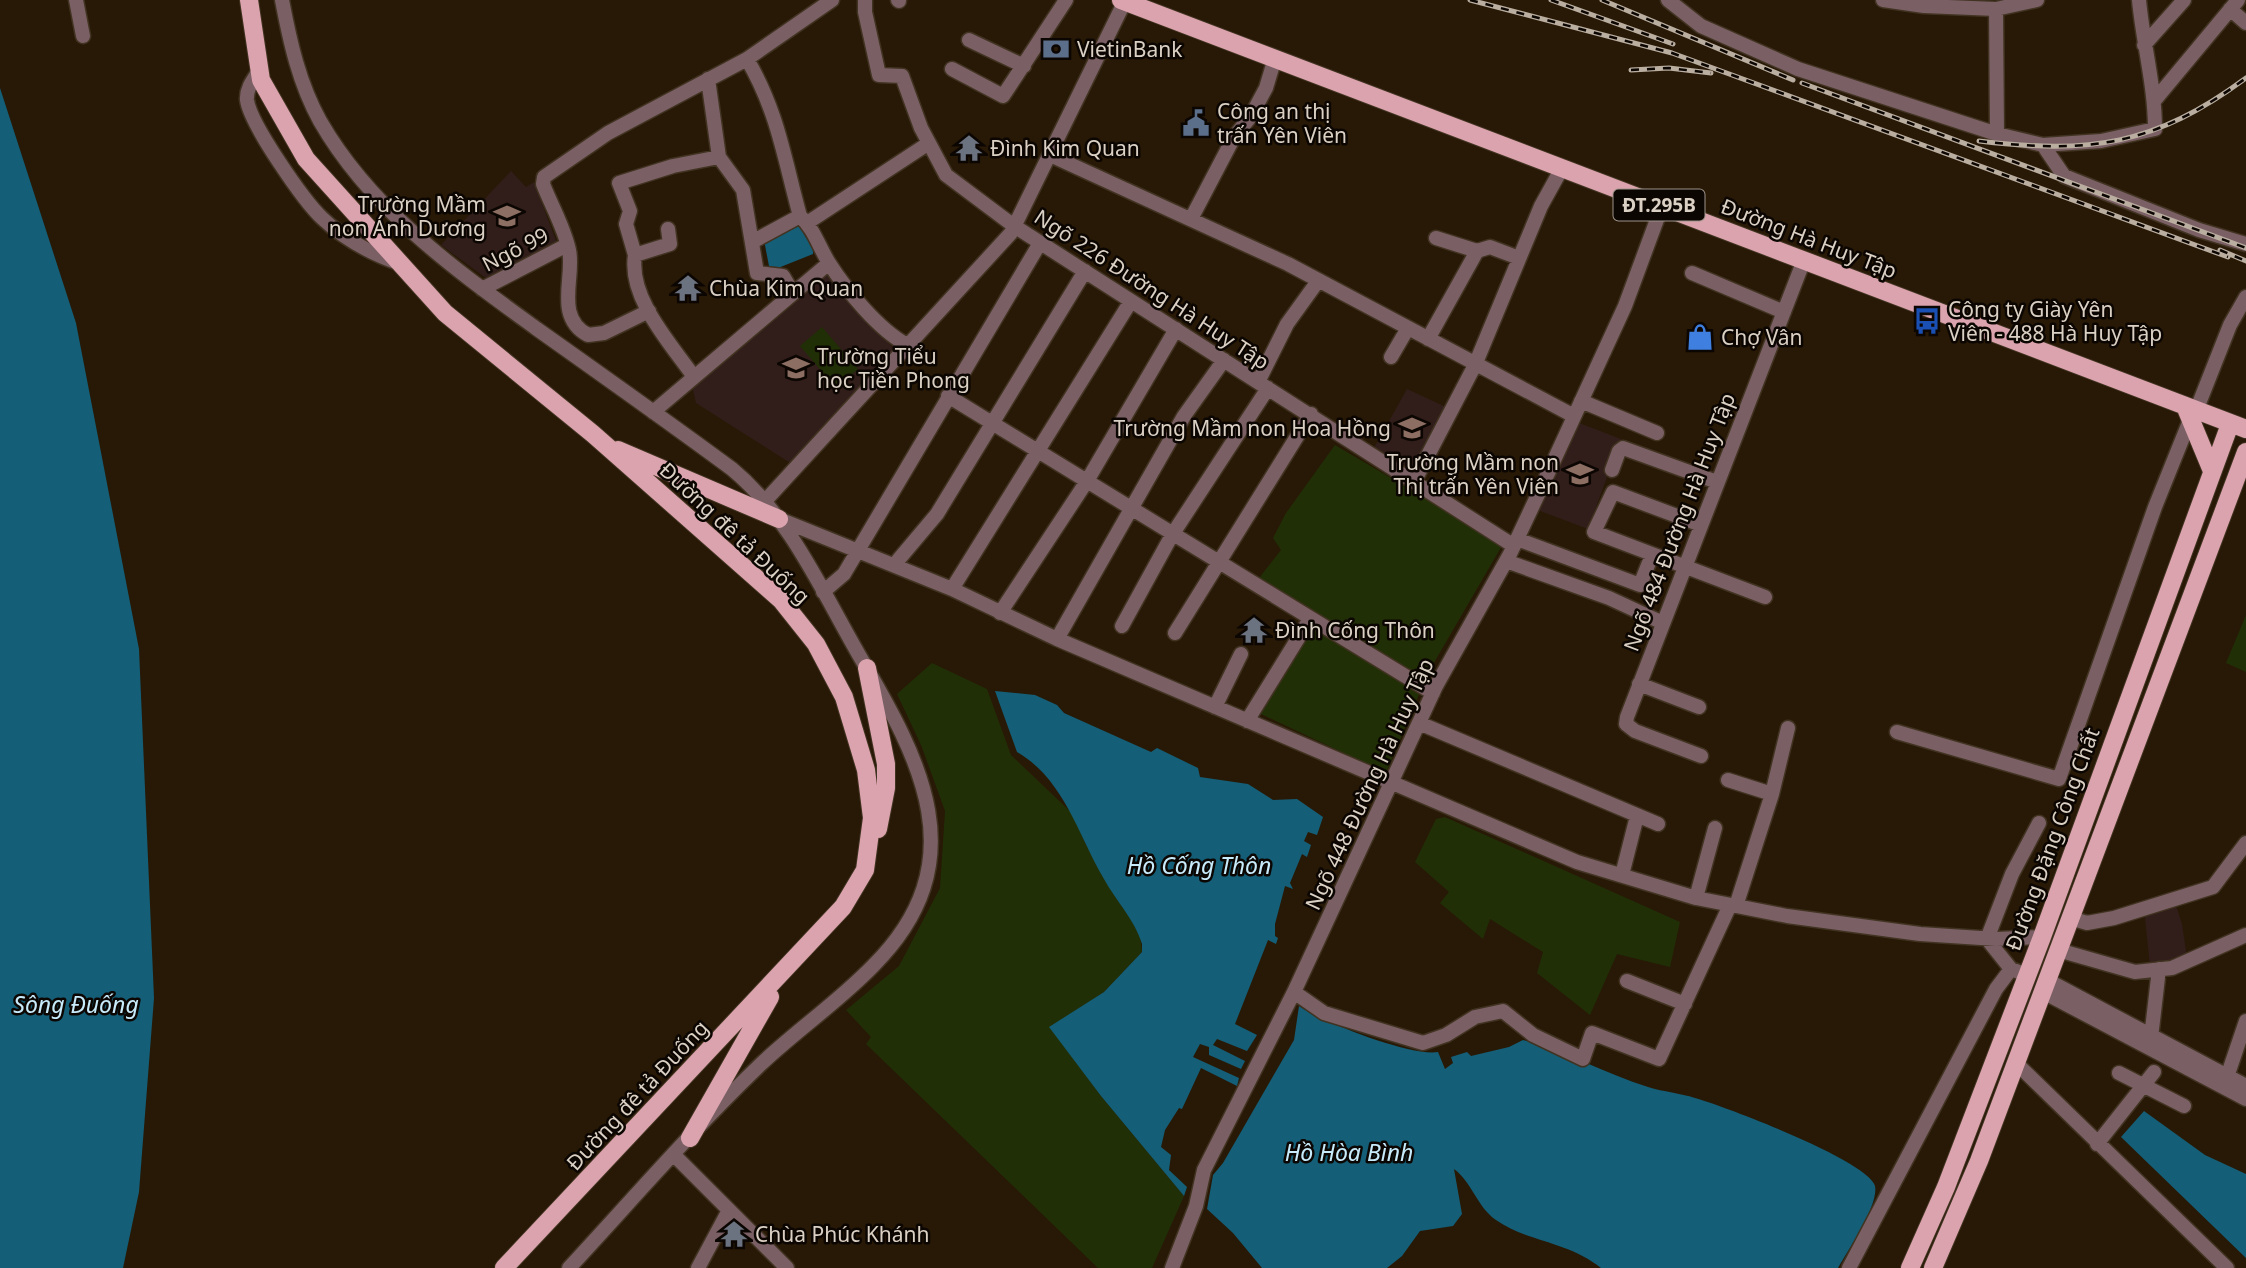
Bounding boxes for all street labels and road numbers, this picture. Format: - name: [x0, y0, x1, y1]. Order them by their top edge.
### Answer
- road number: ĐT.295B: [1614, 190, 1704, 220]
- street label: Đường Hà Huy Tập: [1717, 192, 1901, 284]
- street label: Ngõ 226 Đường Hà Huy Tập: [1029, 203, 1275, 375]
- street label: Ngõ 99: [477, 220, 553, 278]
- street label: Ngõ 484 Đường Hà Huy Tập: [1617, 389, 1741, 655]
- street label: Đường đê tả Đuống: [654, 456, 816, 610]
- street label: Ngõ 448 Đường Hà Huy Tập: [1298, 654, 1440, 914]
- street label: Đường Đặng Công Chất: [1999, 723, 2106, 954]
- street label: Đường đê tả Đuống: [560, 1014, 714, 1176]

